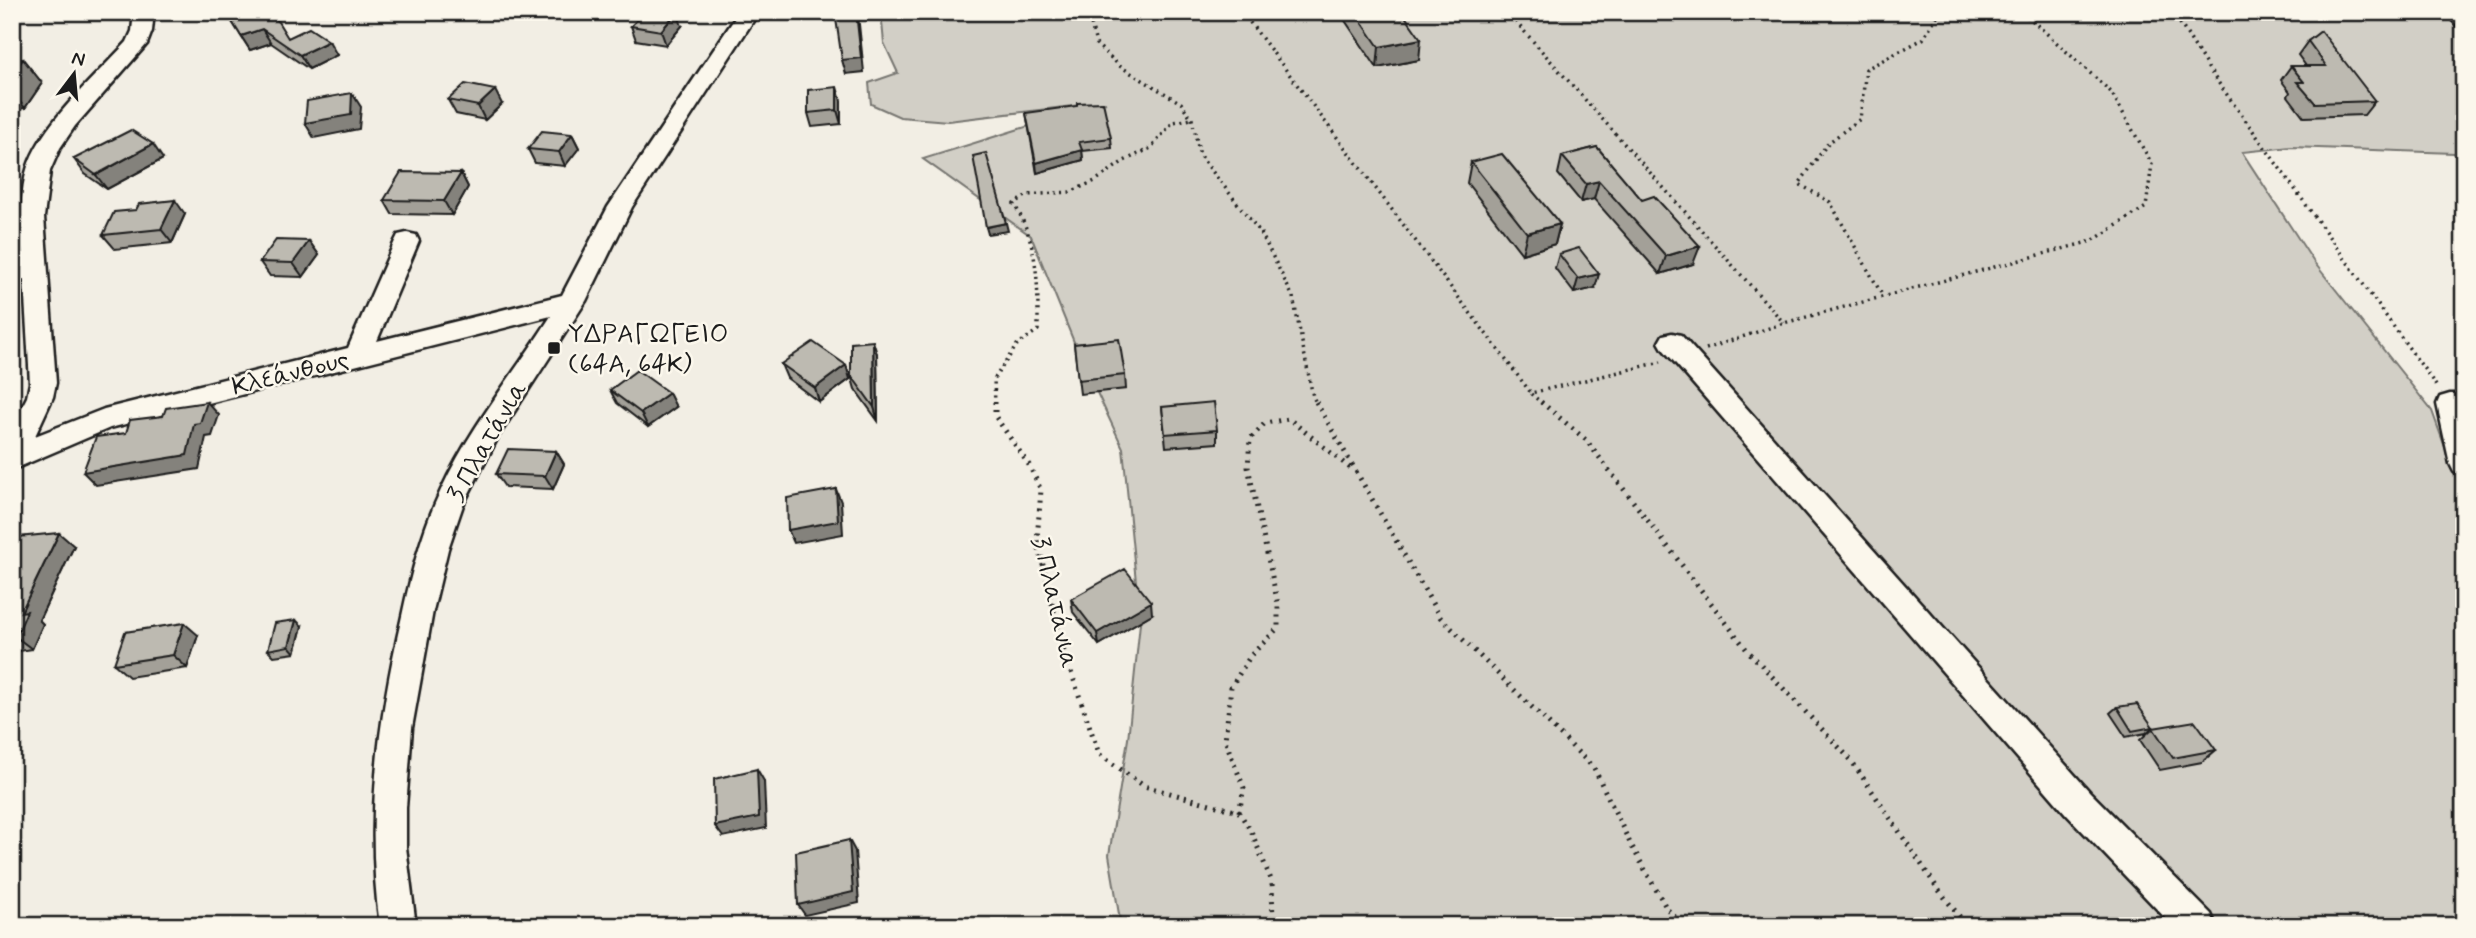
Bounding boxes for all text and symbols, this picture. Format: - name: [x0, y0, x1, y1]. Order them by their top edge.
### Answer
- north arrow: [38, 38, 108, 108]
- text: N: [69, 45, 88, 73]
- place label: ΥΔΡΑΓΩΓΕΙΟ (64Α, 64Κ): [568, 318, 728, 382]
- marker: ΥΔΡΑΓΩΓΕΙΟ (64Α, 64Κ): [546, 340, 562, 356]
- street label: Κλεάνθους: [228, 343, 353, 405]
- street label: 3 Πλατάνια: [439, 375, 536, 509]
- street label: 3 Πλατάνια: [1022, 533, 1086, 672]

